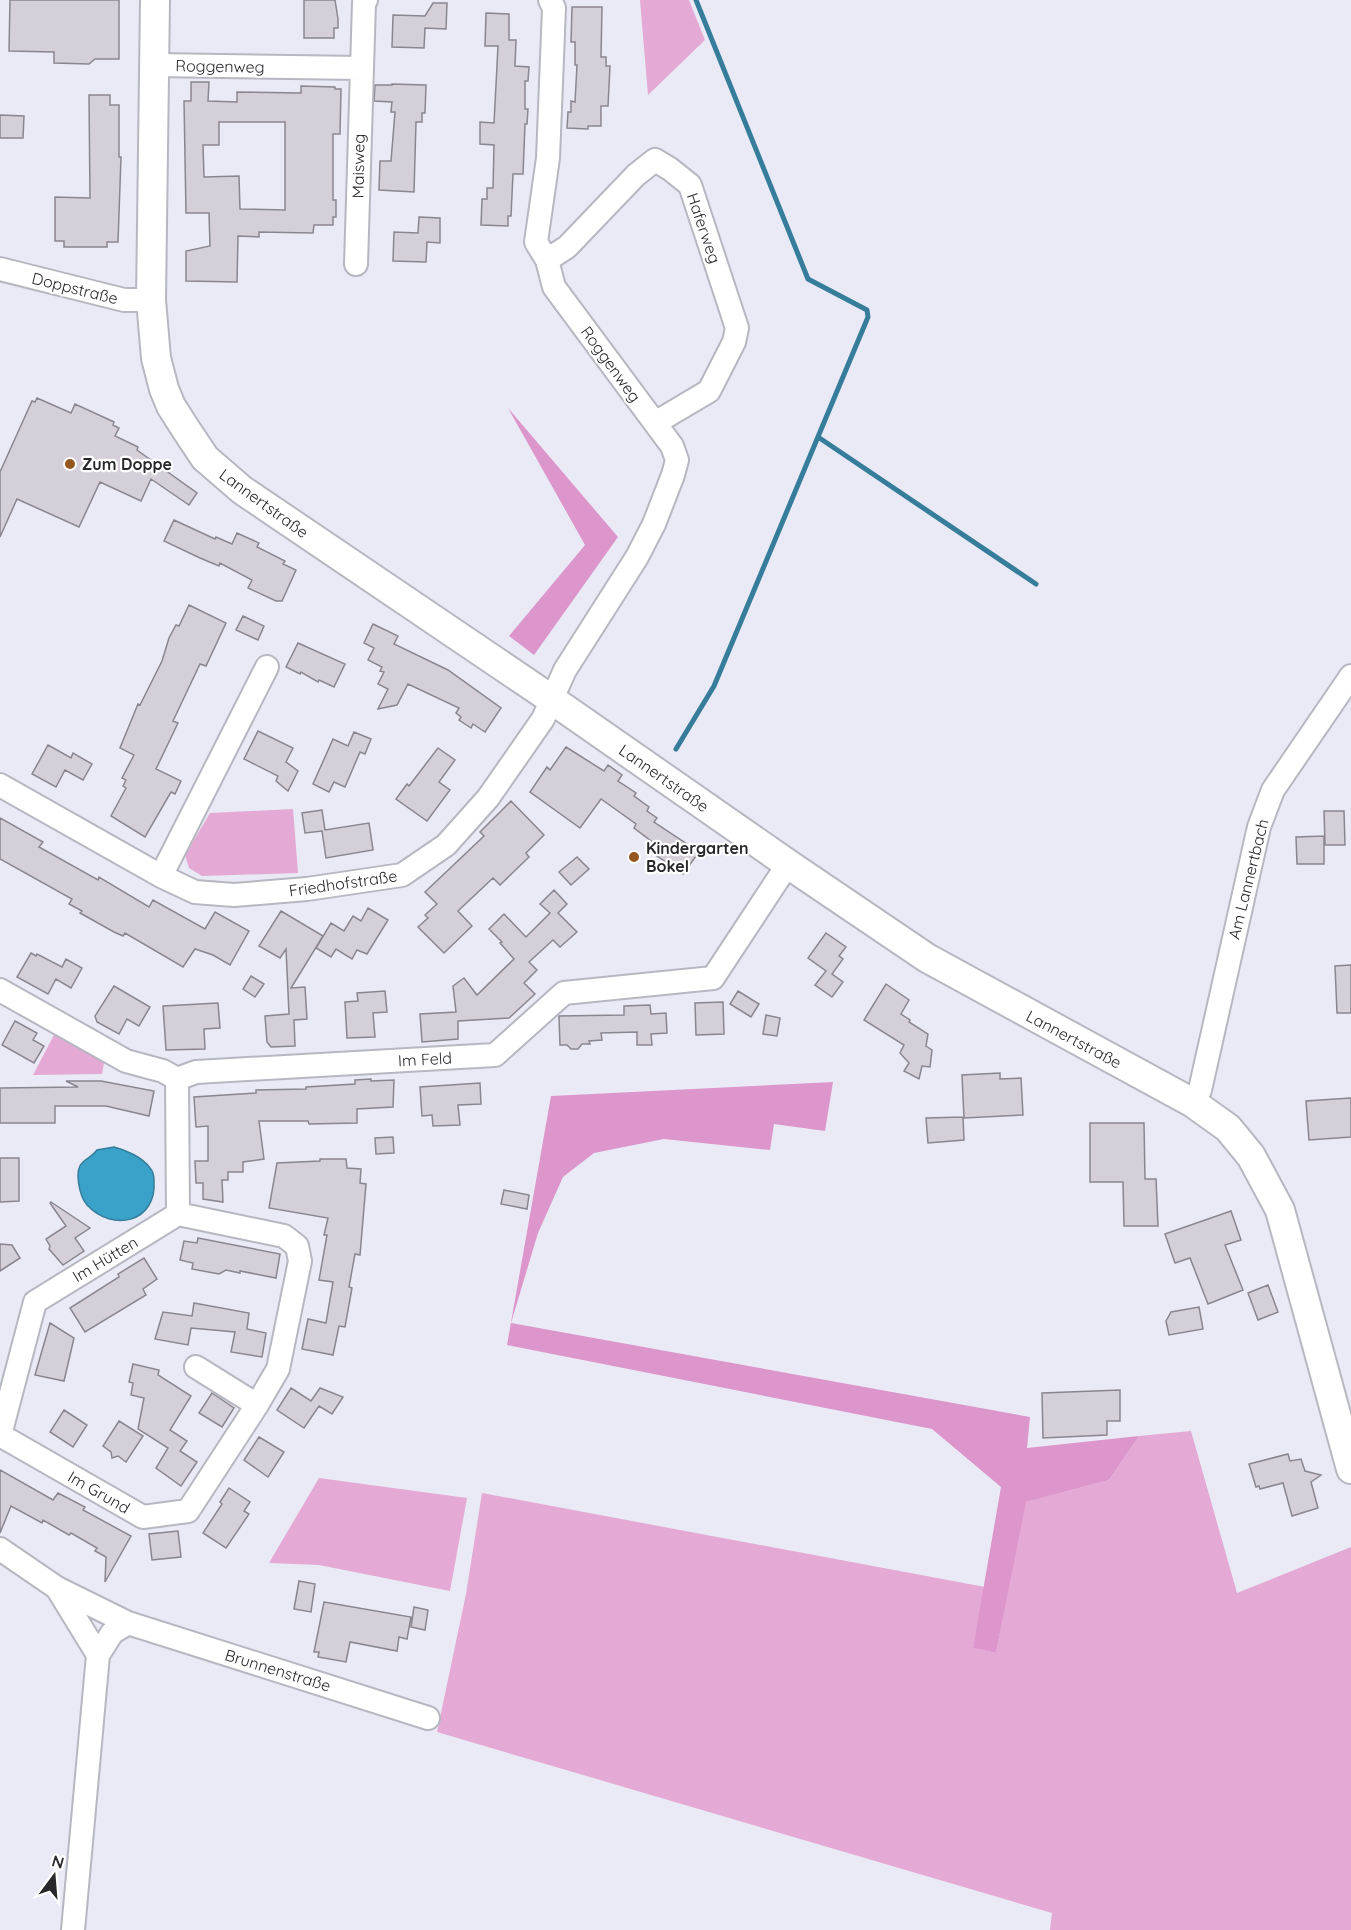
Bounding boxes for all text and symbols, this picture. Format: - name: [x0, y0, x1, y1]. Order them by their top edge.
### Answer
- street label: Roggenweg: [175, 55, 265, 77]
- street label: Maisweg: [347, 133, 369, 199]
- street label: Haferweg: [683, 190, 725, 266]
- street label: Doppstraße: [30, 268, 120, 308]
- street label: Roggenweg: [577, 322, 645, 406]
- place label: Zum Doppe: [82, 454, 172, 474]
- marker: Zum Doppe: [63, 457, 77, 471]
- street label: Lannertstraße: [216, 464, 312, 542]
- street label: Lannertstraße: [615, 740, 713, 816]
- street label: Am Lannertbach: [1223, 817, 1273, 941]
- place label: Kindergarten Bokel: [646, 838, 749, 876]
- marker: Kindergarten Bokel: [627, 850, 641, 864]
- street label: Friedhofstraße: [288, 866, 398, 900]
- street label: Lannertstraße: [1023, 1006, 1125, 1072]
- street label: Im Feld: [397, 1048, 453, 1070]
- street label: Im Hütten: [69, 1232, 141, 1286]
- street label: Im Grund: [64, 1466, 134, 1518]
- street label: Brunnenstraße: [223, 1644, 333, 1696]
- north arrow: [24, 1846, 84, 1906]
- text: N: [50, 1850, 67, 1873]

